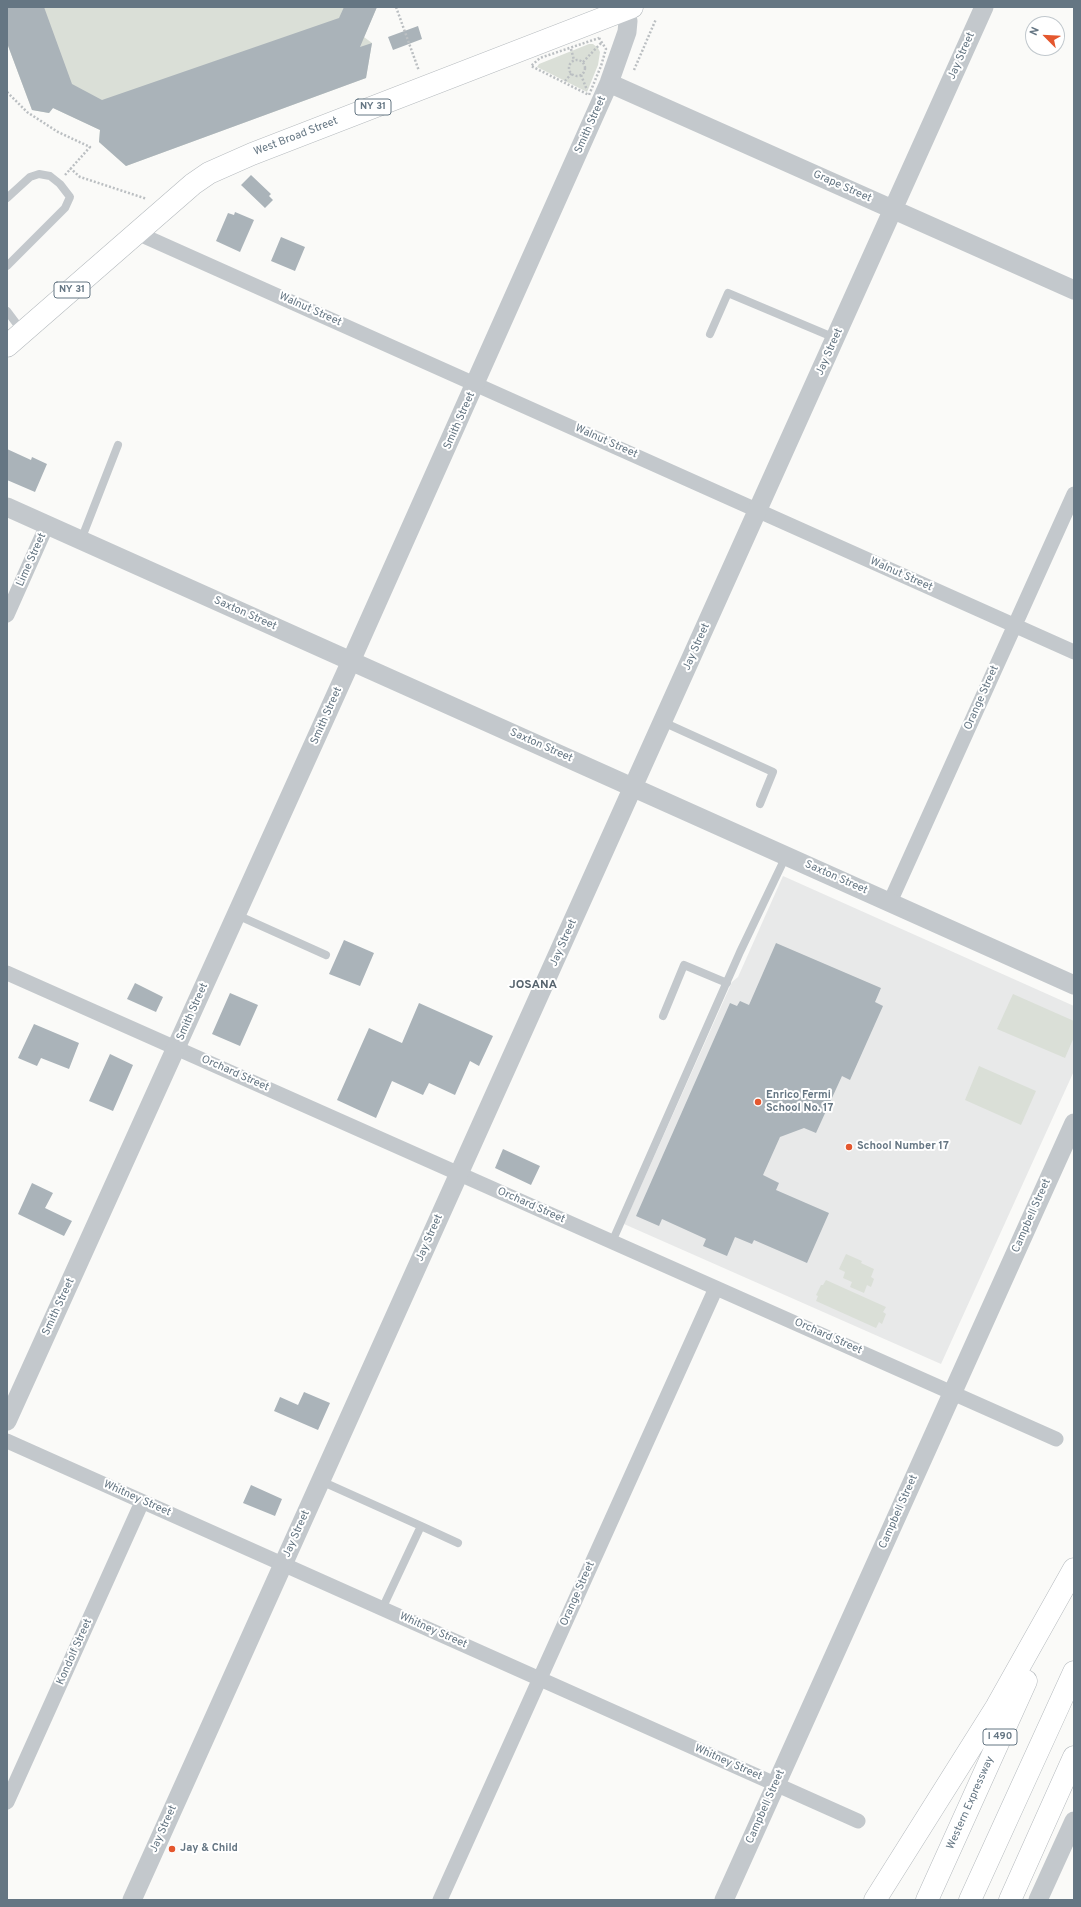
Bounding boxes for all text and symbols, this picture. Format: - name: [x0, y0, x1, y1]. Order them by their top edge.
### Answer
- north arrow: [1025, 16, 1065, 56]
- text: N: [1027, 25, 1043, 38]
- street label: Jay Street: [946, 30, 978, 82]
- street label: Smith Street: [572, 94, 610, 156]
- road number: NY 31: [355, 99, 391, 115]
- street label: West Broad Street: [252, 115, 340, 159]
- street label: Grape Street: [811, 168, 873, 206]
- road number: NY 31: [54, 282, 90, 298]
- street label: Walnut Street: [277, 290, 343, 330]
- street label: Jay Street: [814, 326, 846, 378]
- street label: Smith Street: [441, 390, 479, 452]
- street label: Walnut Street: [573, 422, 639, 462]
- street label: Lime Street: [14, 531, 50, 589]
- street label: Walnut Street: [868, 555, 934, 595]
- street label: Saxton Street: [212, 594, 278, 634]
- street label: Jay Street: [681, 621, 713, 673]
- street label: Orange Street: [962, 664, 1002, 732]
- street label: Smith Street: [308, 685, 346, 747]
- street label: Saxton Street: [508, 726, 574, 766]
- street label: Saxton Street: [803, 858, 869, 898]
- street label: Jay Street: [548, 917, 580, 969]
- district label: JOSANA: [509, 979, 557, 993]
- street label: Smith Street: [174, 981, 212, 1043]
- street label: Orchard Street: [199, 1053, 271, 1095]
- place label: Enrico Fermi School No. 17: [766, 1089, 833, 1115]
- marker: Enrico Fermi School No. 17: [753, 1097, 763, 1107]
- place label: School Number 17: [857, 1140, 949, 1154]
- marker: School Number 17: [844, 1142, 854, 1152]
- street label: Campbell Street: [1010, 1177, 1054, 1255]
- street label: Orchard Street: [495, 1185, 567, 1227]
- street label: Jay Street: [414, 1212, 446, 1264]
- street label: Smith Street: [40, 1276, 78, 1338]
- street label: Orchard Street: [792, 1316, 864, 1358]
- street label: Campbell Street: [877, 1473, 921, 1551]
- street label: Whitney Street: [101, 1478, 173, 1520]
- street label: Jay Street: [281, 1508, 313, 1560]
- street label: Orange Street: [558, 1560, 598, 1628]
- street label: Whitney Street: [397, 1610, 469, 1652]
- street label: Kondolf Street: [54, 1617, 96, 1687]
- road number: I 490: [983, 1729, 1017, 1745]
- street label: Whitney Street: [692, 1742, 764, 1784]
- street label: Western Expressway: [944, 1754, 998, 1852]
- street label: Campbell Street: [744, 1768, 788, 1846]
- street label: Jay Street: [148, 1803, 180, 1855]
- place label: Jay & Child: [180, 1842, 238, 1856]
- marker: Jay & Child: [167, 1844, 177, 1854]

